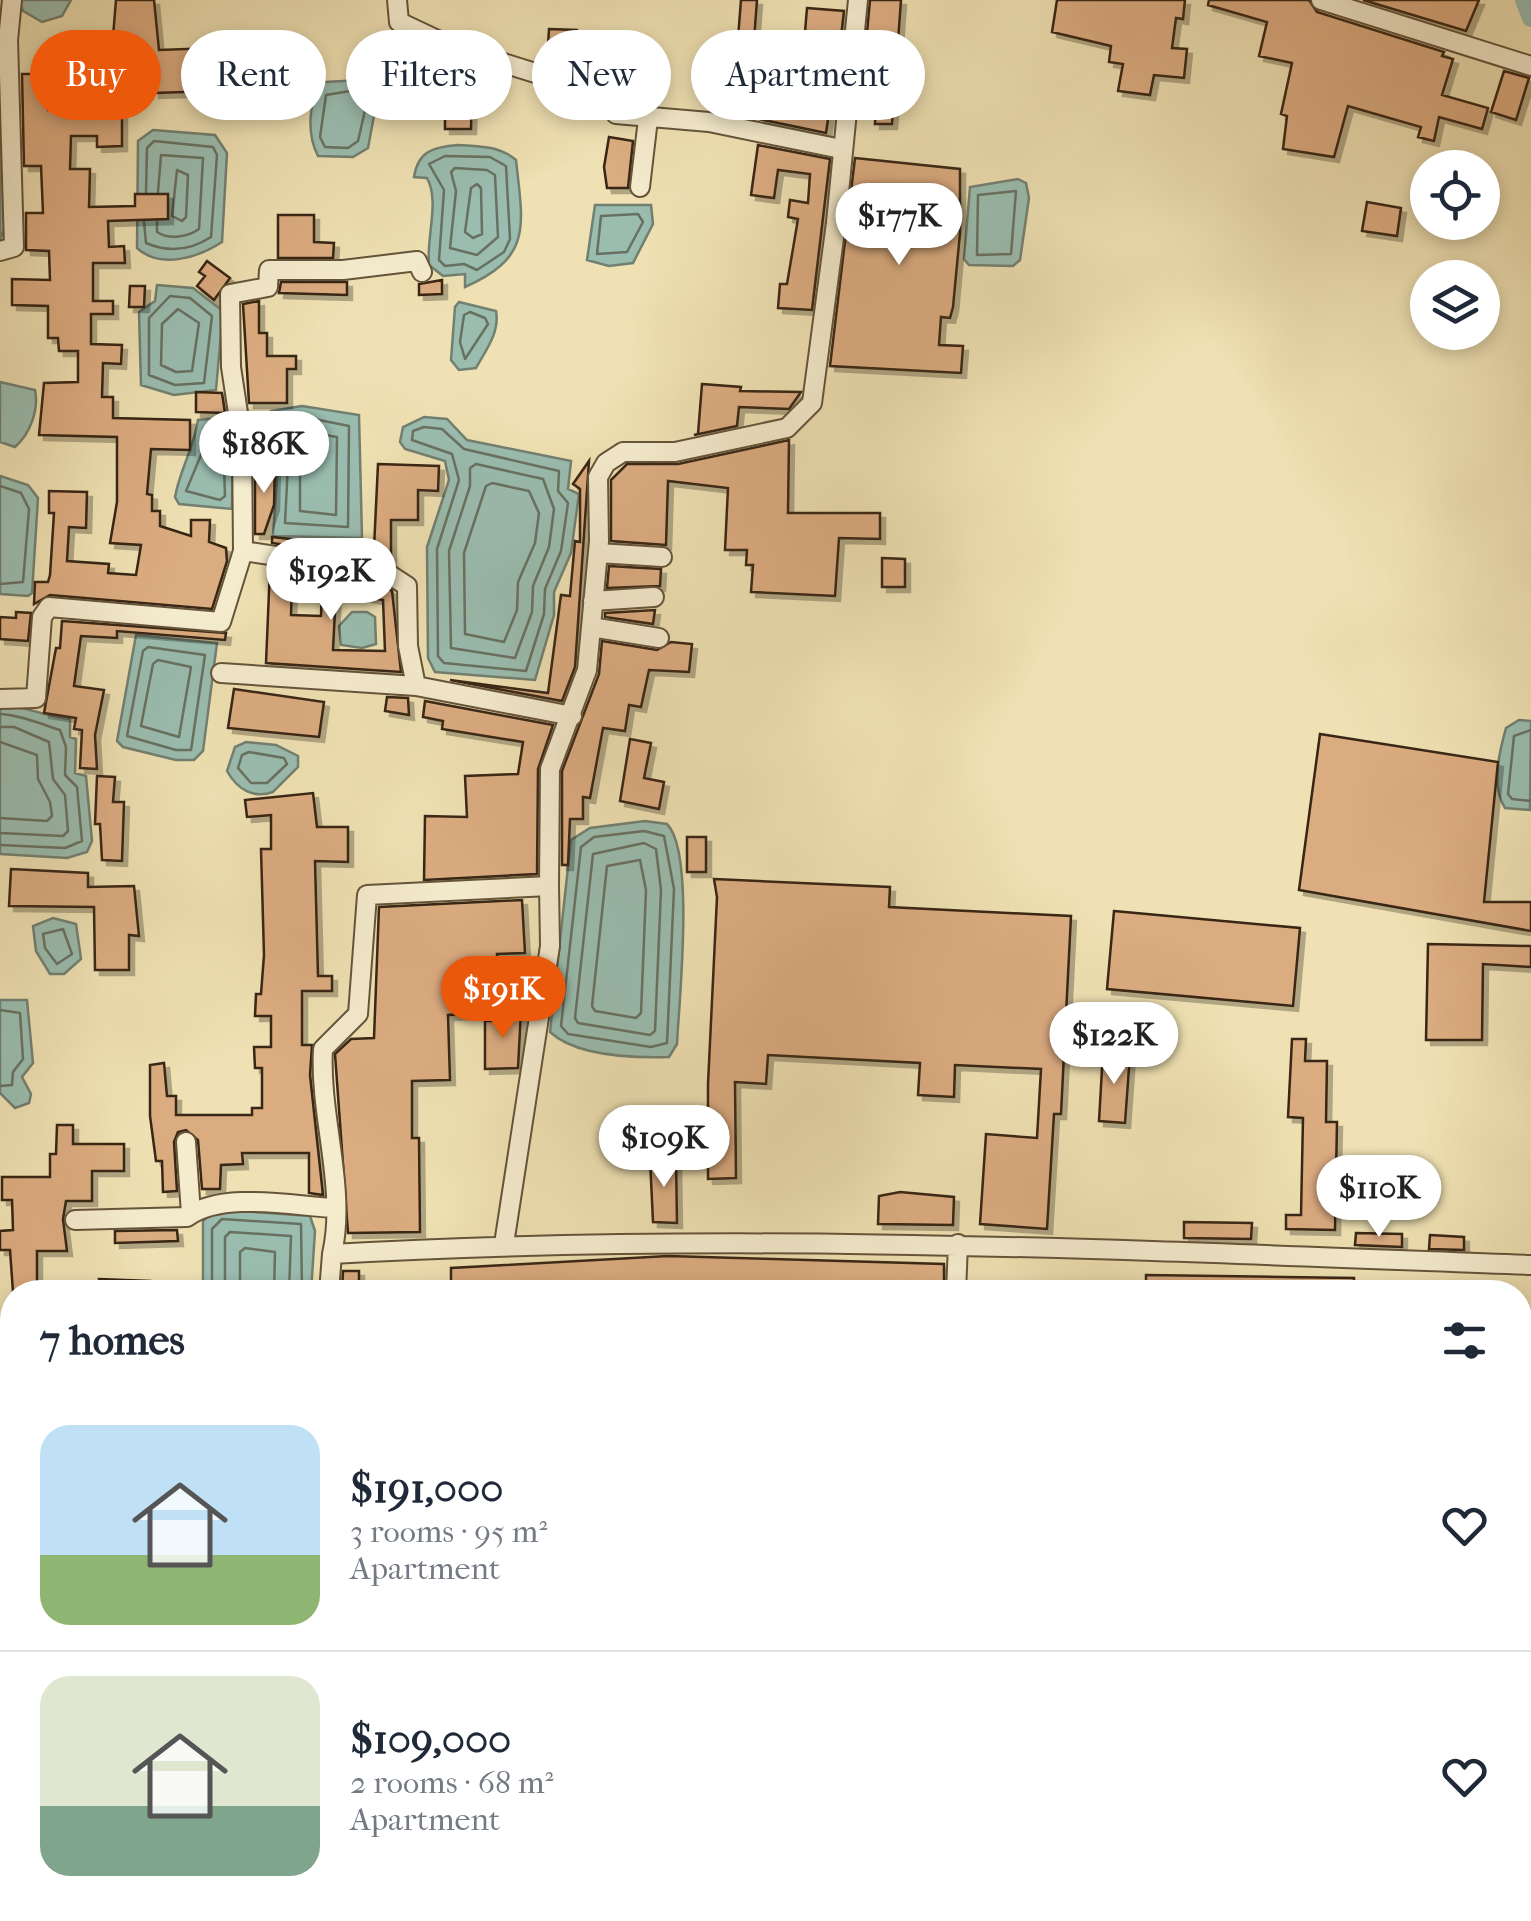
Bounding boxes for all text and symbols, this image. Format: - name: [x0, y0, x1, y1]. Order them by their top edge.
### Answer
- chip: Buy: [30, 30, 161, 120]
- chip: Rent: [181, 30, 326, 120]
- chip: Filters: [346, 30, 512, 120]
- chip: New: [532, 30, 671, 120]
- chip: Apartment: [691, 30, 925, 120]
- map controls: [1410, 150, 1500, 350]
- button: locate: [1410, 150, 1500, 240]
- pin: $177K: [829, 183, 969, 268]
- text: $177K: [857, 197, 941, 234]
- button: layers: [1410, 260, 1500, 350]
- pin: $186K: [194, 411, 334, 496]
- text: $186K: [221, 425, 307, 462]
- pin: $192K: [261, 538, 401, 623]
- text: $192K: [288, 552, 374, 589]
- pin: $191K: [433, 956, 573, 1041]
- text: $191K: [463, 970, 543, 1007]
- pin: $122K: [1044, 1002, 1184, 1087]
- text: $122K: [1071, 1016, 1157, 1053]
- pin: $109K: [594, 1105, 734, 1190]
- text: $109K: [621, 1119, 707, 1156]
- pin: $110K: [1309, 1155, 1449, 1240]
- text: $110K: [1338, 1169, 1420, 1206]
- icon: filters: [1437, 1313, 1492, 1368]
- text: 7 homes: [40, 1316, 185, 1365]
- text: $191,000: [350, 1464, 503, 1513]
- icon: home: [120, 1465, 240, 1585]
- icon: heart: [1437, 1498, 1492, 1553]
- text: 3 rooms · 95 m²: [350, 1513, 547, 1550]
- text: Apartment: [350, 1550, 500, 1587]
- text: $109,000: [350, 1715, 511, 1764]
- icon: home: [120, 1716, 240, 1836]
- icon: heart: [1437, 1749, 1492, 1804]
- text: 2 rooms · 68 m²: [350, 1764, 554, 1801]
- text: Apartment: [350, 1801, 500, 1838]

